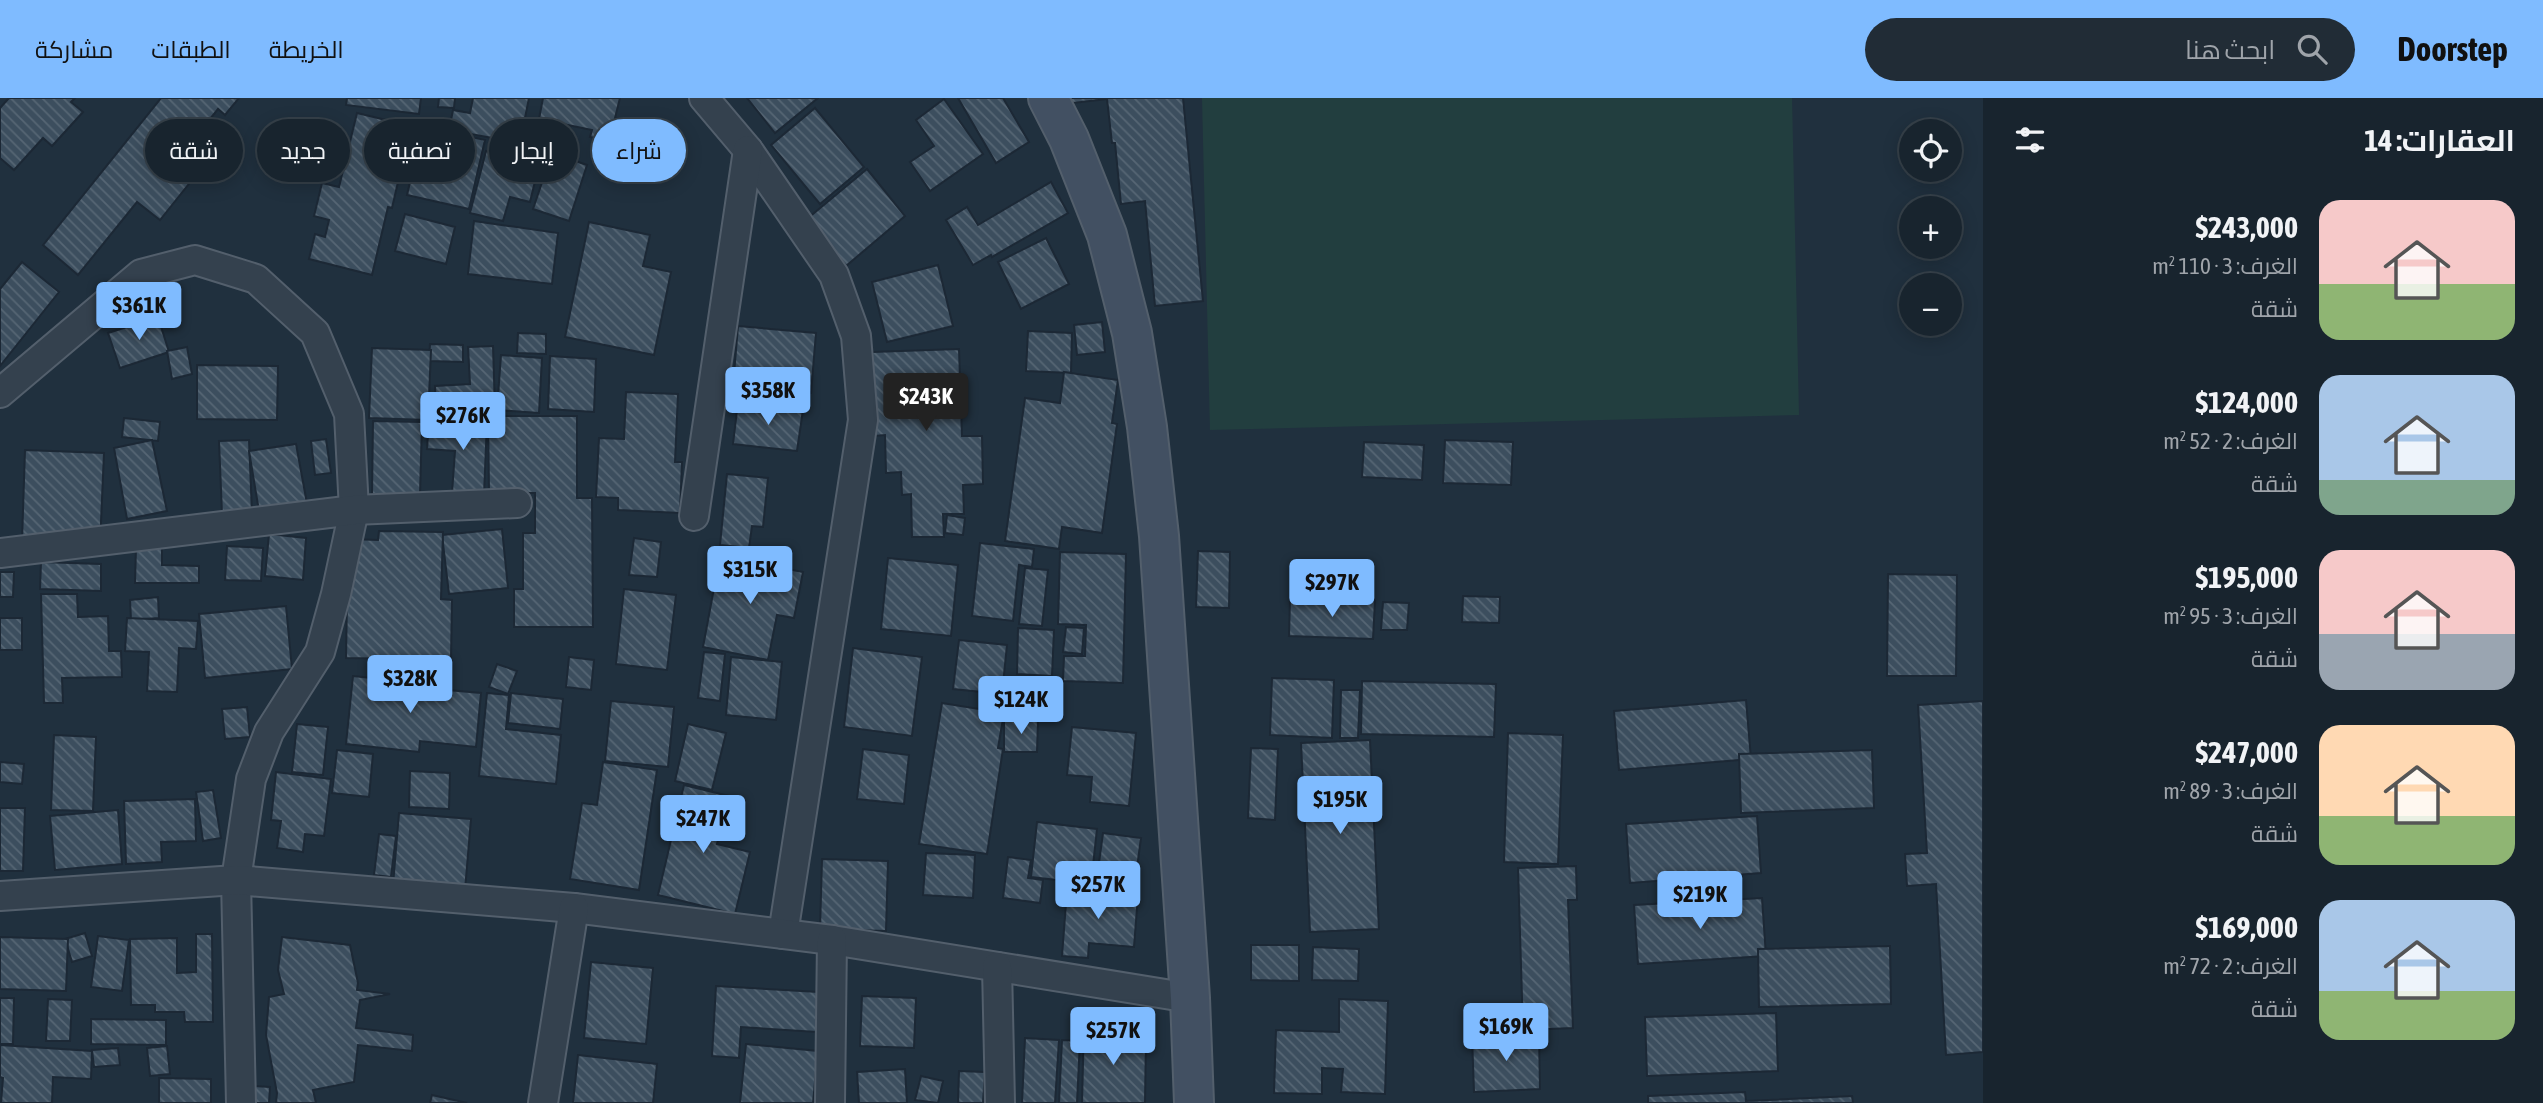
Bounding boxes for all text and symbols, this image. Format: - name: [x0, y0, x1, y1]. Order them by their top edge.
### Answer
- search box: [1865, 18, 2355, 81]
- icon: search: [2293, 30, 2331, 68]
- text: Doorstep: [2397, 30, 2508, 68]
- text: ابحث هنا: [2185, 35, 2275, 65]
- text: مشاركة: [35, 36, 113, 63]
- text: الطبقات: [151, 36, 231, 63]
- text: الخريطة: [269, 36, 344, 63]
- chip: شقة: [145, 119, 243, 182]
- chip: جديد: [257, 119, 350, 182]
- chip: تصفية: [364, 119, 475, 182]
- chip: إيجار: [489, 119, 578, 182]
- chip: شراء: [592, 119, 686, 182]
- map controls: [1899, 119, 1962, 336]
- button: locate: [1899, 119, 1962, 182]
- icon: filters: [2011, 121, 2049, 159]
- text: العقارات: 14: [2364, 123, 2515, 157]
- button: +: [1899, 196, 1962, 259]
- text: $243,000: [2195, 210, 2298, 244]
- icon: home: [2375, 228, 2459, 312]
- text: الغرف: 3 · 110 m²: [2152, 253, 2298, 279]
- button: −: [1899, 273, 1962, 336]
- pin: $361K: [90, 282, 188, 342]
- text: $361K: [112, 292, 166, 318]
- text: شقة: [2251, 296, 2298, 322]
- pin: $358K: [719, 368, 817, 427]
- pin: $243K: [877, 374, 975, 433]
- text: $358K: [741, 377, 795, 403]
- text: $243K: [899, 383, 953, 409]
- text: $124,000: [2195, 385, 2298, 419]
- pin: $276K: [414, 392, 512, 452]
- text: $276K: [436, 402, 490, 428]
- icon: home: [2375, 403, 2459, 487]
- text: الغرف: 2 · 52 m²: [2163, 428, 2298, 454]
- text: شقة: [2251, 471, 2298, 497]
- pin: $315K: [701, 546, 799, 606]
- text: $315K: [723, 556, 777, 582]
- pin: $297K: [1283, 560, 1381, 619]
- text: $195,000: [2195, 560, 2298, 594]
- text: $297K: [1305, 569, 1359, 595]
- icon: home: [2375, 578, 2459, 662]
- text: الغرف: 3 · 95 m²: [2163, 603, 2298, 629]
- text: شقة: [2251, 646, 2298, 672]
- pin: $328K: [361, 656, 459, 715]
- text: $328K: [383, 665, 437, 691]
- pin: $124K: [972, 676, 1070, 736]
- text: $124K: [994, 686, 1048, 712]
- text: $247,000: [2195, 735, 2298, 769]
- icon: home: [2375, 753, 2459, 837]
- pin: $195K: [1291, 776, 1389, 836]
- text: الغرف: 3 · 89 m²: [2163, 778, 2298, 804]
- text: $195K: [1313, 786, 1367, 812]
- pin: $247K: [654, 796, 752, 855]
- text: $247K: [676, 805, 730, 831]
- text: شقة: [2251, 821, 2298, 847]
- pin: $257K: [1049, 862, 1147, 921]
- text: $257K: [1071, 871, 1125, 897]
- pin: $219K: [1651, 872, 1749, 931]
- text: $219K: [1673, 881, 1727, 907]
- text: $169,000: [2195, 910, 2298, 944]
- icon: home: [2375, 928, 2459, 1012]
- text: الغرف: 2 · 72 m²: [2163, 953, 2298, 979]
- text: شقة: [2251, 996, 2298, 1022]
- pin: $169K: [1457, 1004, 1555, 1063]
- pin: $257K: [1064, 1007, 1162, 1067]
- text: $169K: [1479, 1013, 1533, 1039]
- text: $257K: [1086, 1017, 1140, 1043]

